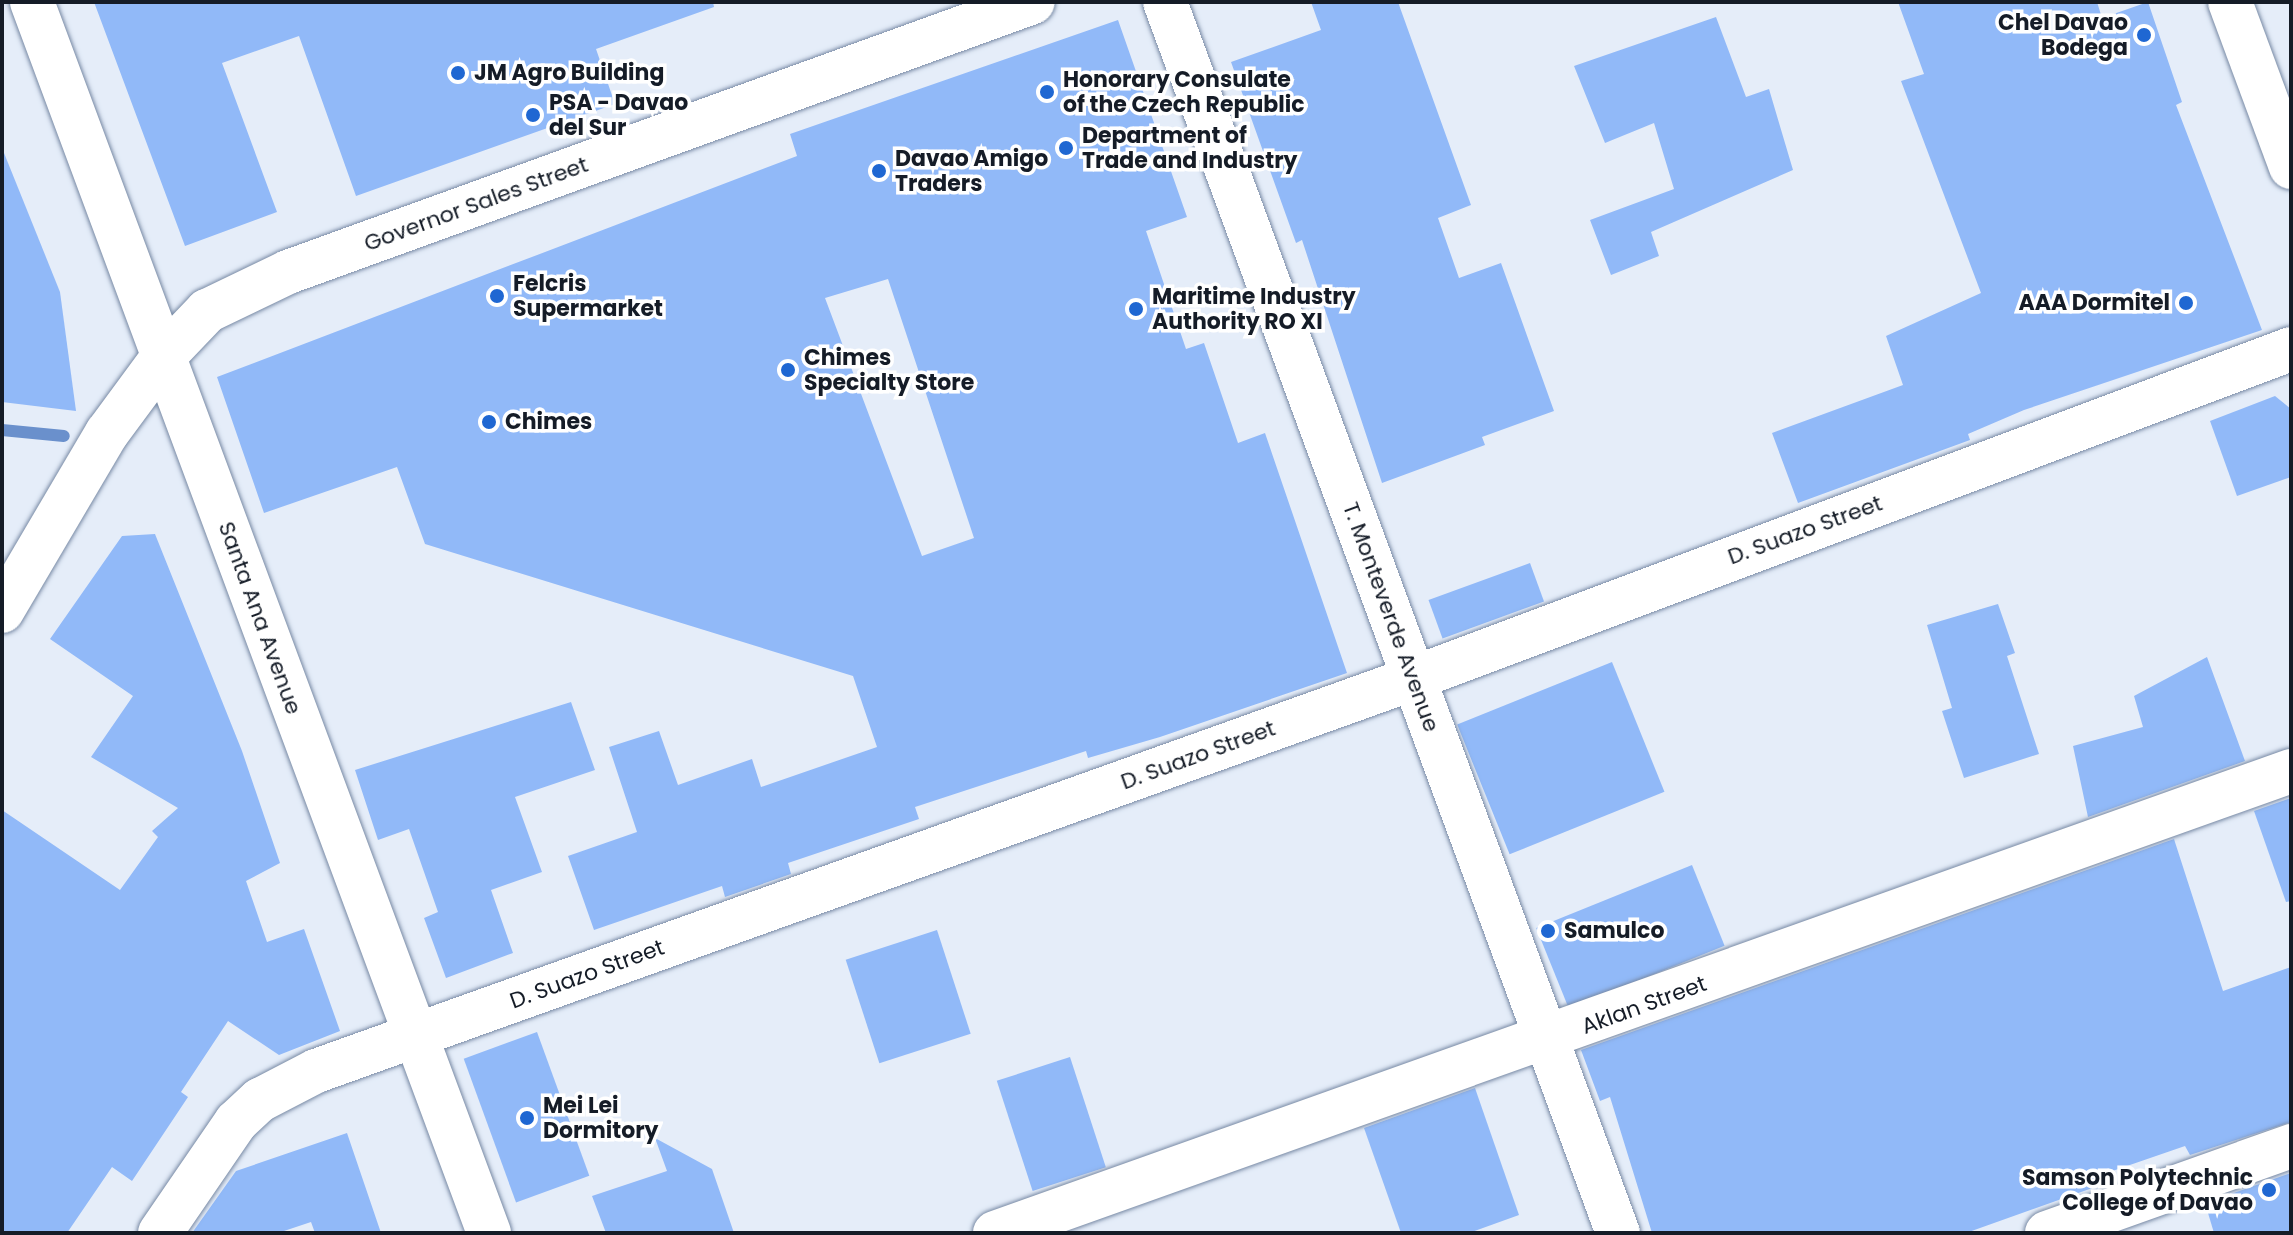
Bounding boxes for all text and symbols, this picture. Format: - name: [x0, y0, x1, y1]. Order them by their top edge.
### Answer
- place label: Chel Davao Bodega: [1998, 9, 2128, 60]
- marker: Chel Davao Bodega: [2135, 26, 2153, 44]
- place label: JM Agro Building: [474, 60, 664, 86]
- marker: JM Agro Building: [449, 64, 467, 82]
- place label: Honorary Consulate of the Czech Republic: [1063, 66, 1304, 118]
- marker: Honorary Consulate of the Czech Republic: [1038, 83, 1056, 101]
- place label: PSA - Davao del Sur: [549, 89, 688, 140]
- marker: PSA - Davao del Sur: [524, 106, 542, 124]
- place label: Department of Trade and Industry: [1082, 122, 1297, 174]
- marker: Department of Trade and Industry: [1057, 139, 1075, 157]
- place label: Davao Amigo Traders: [895, 145, 1048, 196]
- street label: Governor Sales Street: [360, 151, 592, 257]
- marker: Davao Amigo Traders: [870, 162, 888, 180]
- place label: Felcris Supermarket: [513, 270, 663, 322]
- place label: Maritime Industry Authority RO XI: [1152, 283, 1356, 334]
- marker: Felcris Supermarket: [488, 287, 506, 305]
- place label: AAA Dormitel: [2019, 290, 2170, 316]
- marker: AAA Dormitel: [2177, 294, 2195, 312]
- marker: Maritime Industry Authority RO XI: [1127, 300, 1145, 318]
- place label: Chimes Specialty Store: [804, 344, 974, 396]
- marker: Chimes Specialty Store: [779, 361, 797, 379]
- place label: Chimes: [505, 409, 592, 435]
- marker: Chimes: [480, 413, 498, 431]
- street label: D. Suazo Street: [1724, 490, 1886, 570]
- street label: T. Monteverde Avenue: [1337, 499, 1445, 735]
- street label: Santa Ana Avenue: [213, 518, 307, 718]
- street label: D. Suazo Street: [1117, 715, 1279, 795]
- place label: Samulco: [1564, 918, 1664, 944]
- marker: Samulco: [1539, 922, 1557, 940]
- street label: D. Suazo Street: [506, 934, 668, 1014]
- street label: Aklan Street: [1578, 970, 1710, 1040]
- place label: Mei Lei Dormitory: [543, 1092, 658, 1144]
- marker: Mei Lei Dormitory: [518, 1109, 536, 1127]
- place label: Samson Polytechnic College of Davao: [2022, 1164, 2253, 1216]
- marker: Samson Polytechnic College of Davao: [2260, 1181, 2278, 1199]

